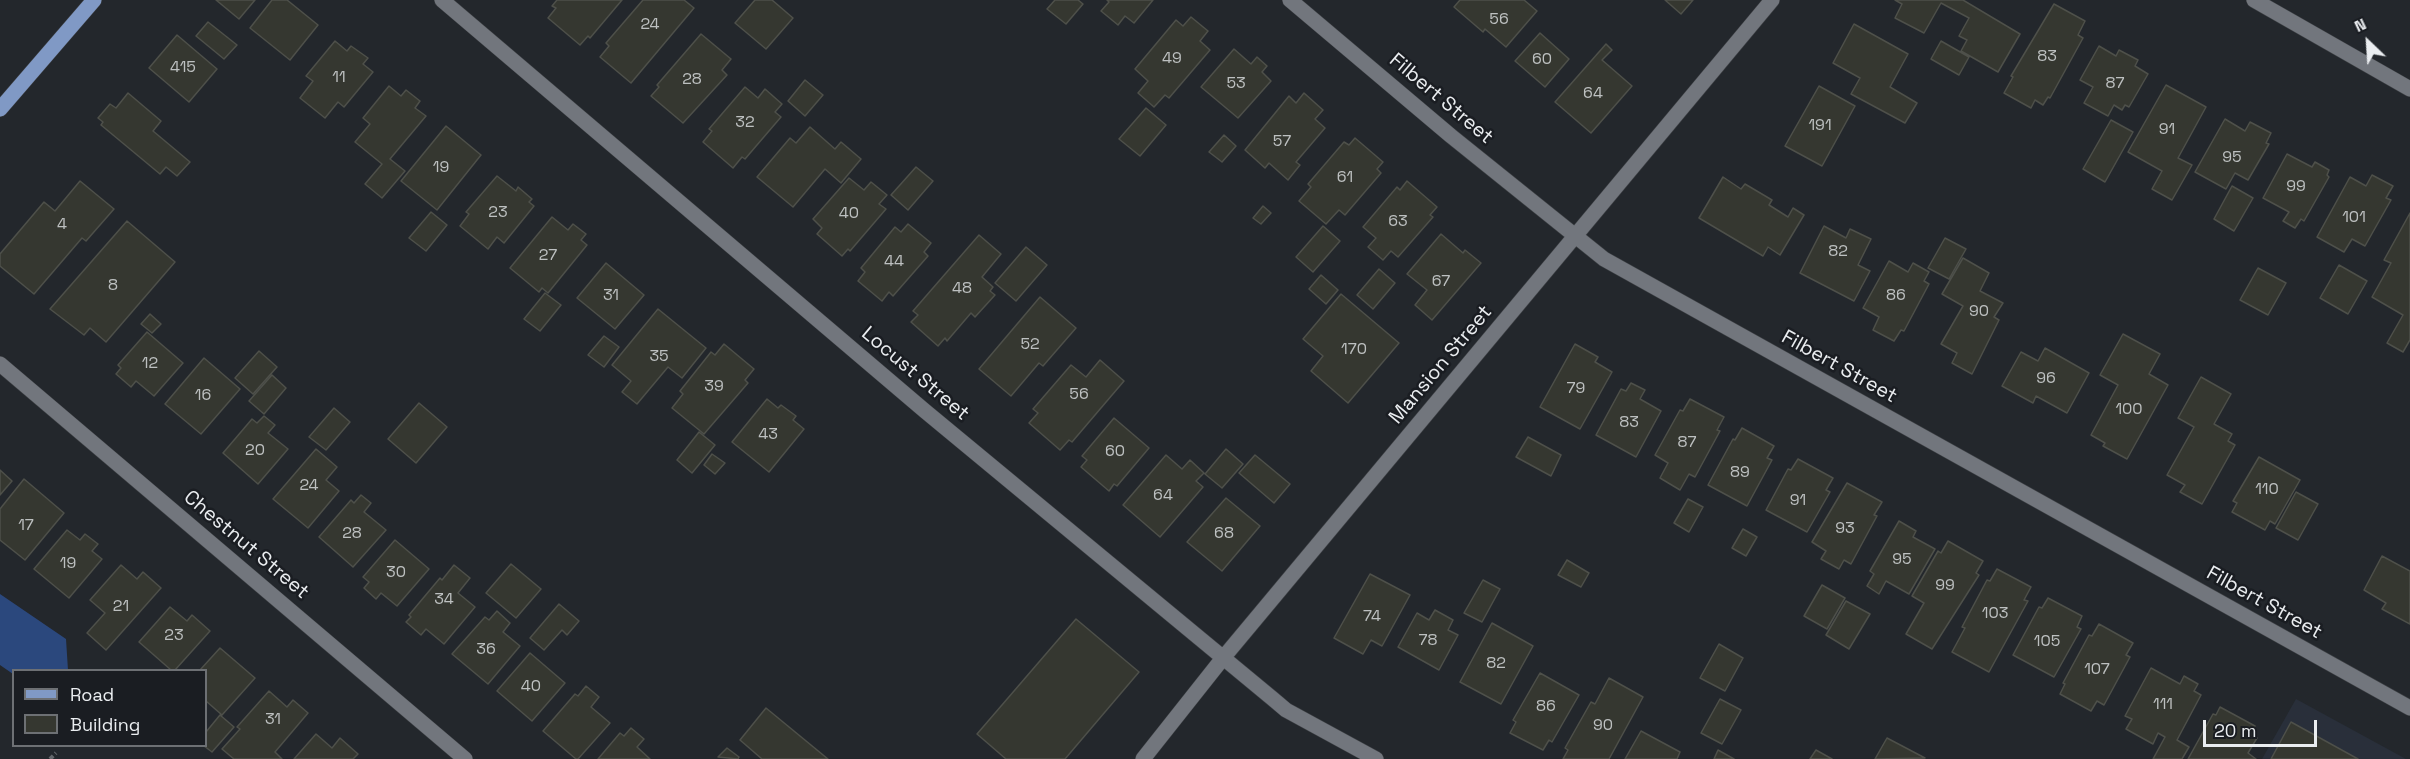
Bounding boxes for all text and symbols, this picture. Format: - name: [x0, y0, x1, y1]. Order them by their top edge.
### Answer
- house number: 56: [1489, 10, 1509, 30]
- north arrow: [2338, 12, 2398, 72]
- text: N: [2351, 13, 2369, 37]
- house number: 24: [640, 15, 660, 35]
- house number: 83: [2037, 47, 2057, 67]
- house number: 49: [1162, 49, 1182, 69]
- street label: Filbert Street: [1384, 49, 1498, 149]
- house number: 60: [1532, 50, 1552, 70]
- house number: 415: [170, 58, 196, 78]
- house number: 11: [332, 68, 346, 88]
- house number: 28: [682, 70, 702, 90]
- house number: 53: [1226, 74, 1246, 94]
- house number: 87: [2106, 74, 2124, 94]
- house number: 64: [1583, 84, 1603, 104]
- house number: 32: [735, 113, 755, 133]
- house number: 191: [1808, 116, 1832, 136]
- house number: 91: [2159, 120, 2175, 140]
- house number: 57: [1273, 132, 1291, 152]
- house number: 95: [2222, 148, 2242, 168]
- house number: 19: [433, 158, 449, 178]
- house number: 61: [1337, 168, 1353, 188]
- house number: 99: [2286, 177, 2306, 197]
- house number: 23: [488, 203, 508, 223]
- house number: 40: [839, 204, 859, 224]
- house number: 101: [2342, 208, 2366, 228]
- house number: 63: [1388, 212, 1408, 232]
- house number: 4: [57, 215, 67, 235]
- house number: 82: [1828, 242, 1848, 262]
- house number: 27: [539, 246, 557, 266]
- house number: 44: [884, 252, 904, 272]
- house number: 67: [1432, 272, 1450, 292]
- house number: 8: [108, 276, 118, 296]
- house number: 48: [952, 279, 972, 299]
- house number: 31: [603, 286, 619, 306]
- house number: 86: [1886, 286, 1906, 306]
- street label: Mansion Street: [1384, 301, 1498, 429]
- house number: 90: [1969, 302, 1989, 322]
- street label: Locust Street: [856, 322, 974, 426]
- street label: Filbert Street: [1777, 325, 1901, 409]
- house number: 52: [1020, 335, 1040, 355]
- house number: 170: [1341, 340, 1367, 360]
- house number: 35: [649, 347, 669, 367]
- house number: 12: [142, 354, 158, 374]
- house number: 96: [2036, 369, 2056, 389]
- house number: 39: [704, 377, 724, 397]
- house number: 79: [1567, 379, 1585, 399]
- house number: 56: [1069, 385, 1089, 405]
- house number: 16: [195, 386, 211, 406]
- house number: 100: [2115, 400, 2143, 420]
- house number: 83: [1619, 413, 1639, 433]
- house number: 43: [758, 425, 778, 445]
- house number: 87: [1678, 433, 1696, 453]
- house number: 20: [245, 441, 265, 461]
- house number: 60: [1105, 442, 1125, 462]
- house number: 89: [1730, 463, 1750, 483]
- house number: 24: [299, 476, 319, 496]
- house number: 110: [2255, 480, 2279, 500]
- street label: Chestnut Street: [178, 486, 314, 604]
- house number: 64: [1153, 486, 1173, 506]
- house number: 91: [1790, 491, 1806, 511]
- house number: 17: [18, 516, 34, 536]
- house number: 93: [1835, 519, 1855, 539]
- house number: 28: [342, 524, 362, 544]
- house number: 68: [1214, 524, 1234, 544]
- house number: 95: [1892, 550, 1912, 570]
- house number: 19: [60, 554, 76, 574]
- street label: Filbert Street: [2202, 561, 2326, 645]
- house number: 30: [386, 563, 406, 583]
- house number: 99: [1935, 576, 1955, 596]
- house number: 34: [434, 590, 454, 610]
- house number: 21: [113, 597, 129, 617]
- house number: 103: [1982, 604, 2008, 624]
- house number: 74: [1363, 607, 1381, 627]
- house number: 23: [164, 626, 184, 646]
- house number: 78: [1419, 631, 1437, 651]
- house number: 105: [2034, 632, 2060, 652]
- house number: 36: [476, 640, 496, 660]
- house number: 82: [1486, 654, 1506, 674]
- house number: 107: [2084, 660, 2110, 680]
- legend: [12, 669, 207, 747]
- house number: 40: [521, 677, 541, 697]
- text: Road: [70, 683, 114, 706]
- house number: 111: [2153, 695, 2173, 715]
- house number: 86: [1536, 697, 1556, 717]
- scale bar: [2206, 708, 2320, 746]
- house number: 31: [265, 710, 281, 730]
- text: Building: [70, 713, 140, 736]
- house number: 90: [1593, 716, 1613, 736]
- text: 20 m: [2214, 719, 2257, 742]

